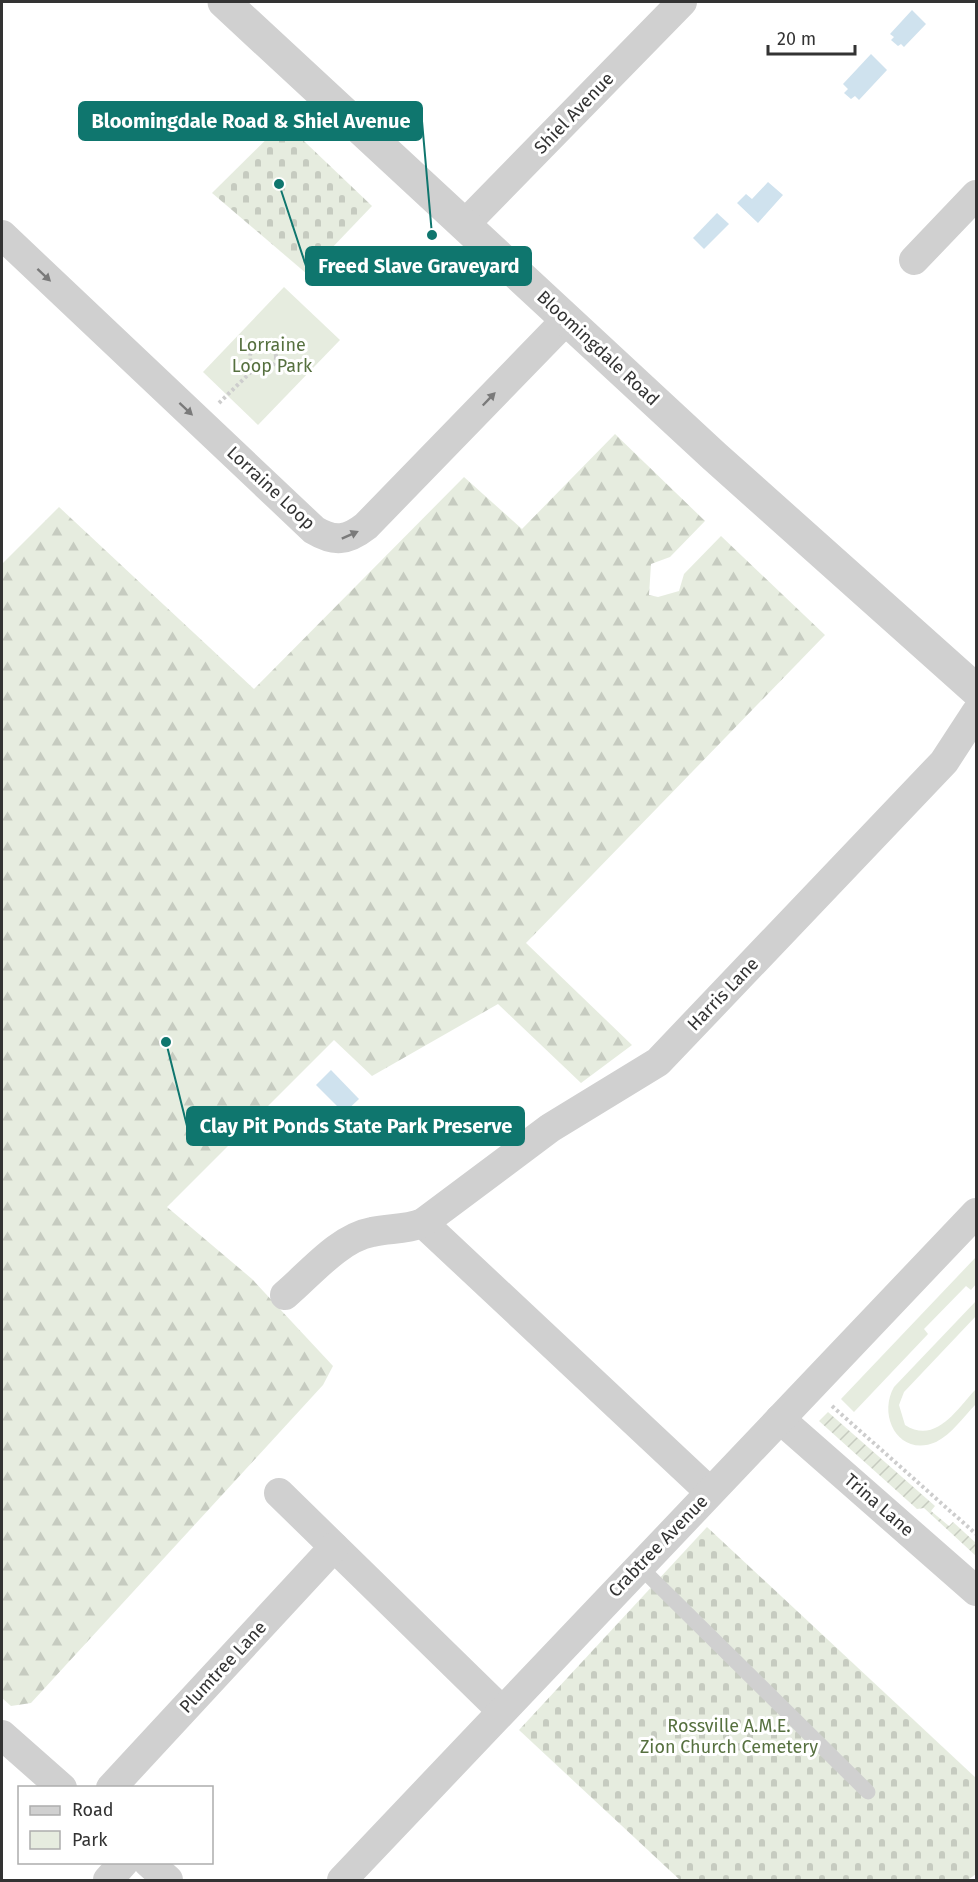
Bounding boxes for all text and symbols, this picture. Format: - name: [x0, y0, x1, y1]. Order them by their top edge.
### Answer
- scale bar: [768, 18, 855, 56]
- text: 20 m: [777, 28, 816, 50]
- street label: Shiel Avenue: [530, 68, 618, 158]
- callout: Bloomingdale Road & Shiel Avenue: [79, 102, 422, 140]
- text: Bloomingdale Road & Shiel Avenue: [91, 109, 411, 133]
- callout: Freed Slave Graveyard: [306, 247, 531, 285]
- text: Freed Slave Graveyard: [318, 254, 520, 278]
- one-way arrow: [36, 268, 51, 281]
- street label: Bloomingdale Road: [532, 286, 664, 410]
- park label: Lorraine Loop Park: [232, 334, 313, 377]
- one-way arrow: [482, 392, 496, 407]
- one-way arrow: [179, 401, 193, 415]
- street label: Lorraine Loop: [222, 442, 320, 534]
- one-way arrow: [342, 530, 360, 540]
- street label: Harris Lane: [683, 953, 763, 1035]
- callout: Clay Pit Ponds State Park Preserve: [187, 1107, 524, 1145]
- text: Clay Pit Ponds State Park Preserve: [200, 1114, 512, 1138]
- street label: Trina Lane: [840, 1469, 918, 1541]
- street label: Crabtree Avenue: [604, 1490, 712, 1602]
- street label: Plumtree Lane: [175, 1616, 271, 1718]
- park label: Rossville A.M.E. Zion Church Cemetery: [640, 1715, 818, 1758]
- legend: [18, 1786, 213, 1864]
- text: Road: [72, 1799, 114, 1821]
- text: Park: [72, 1829, 108, 1851]

